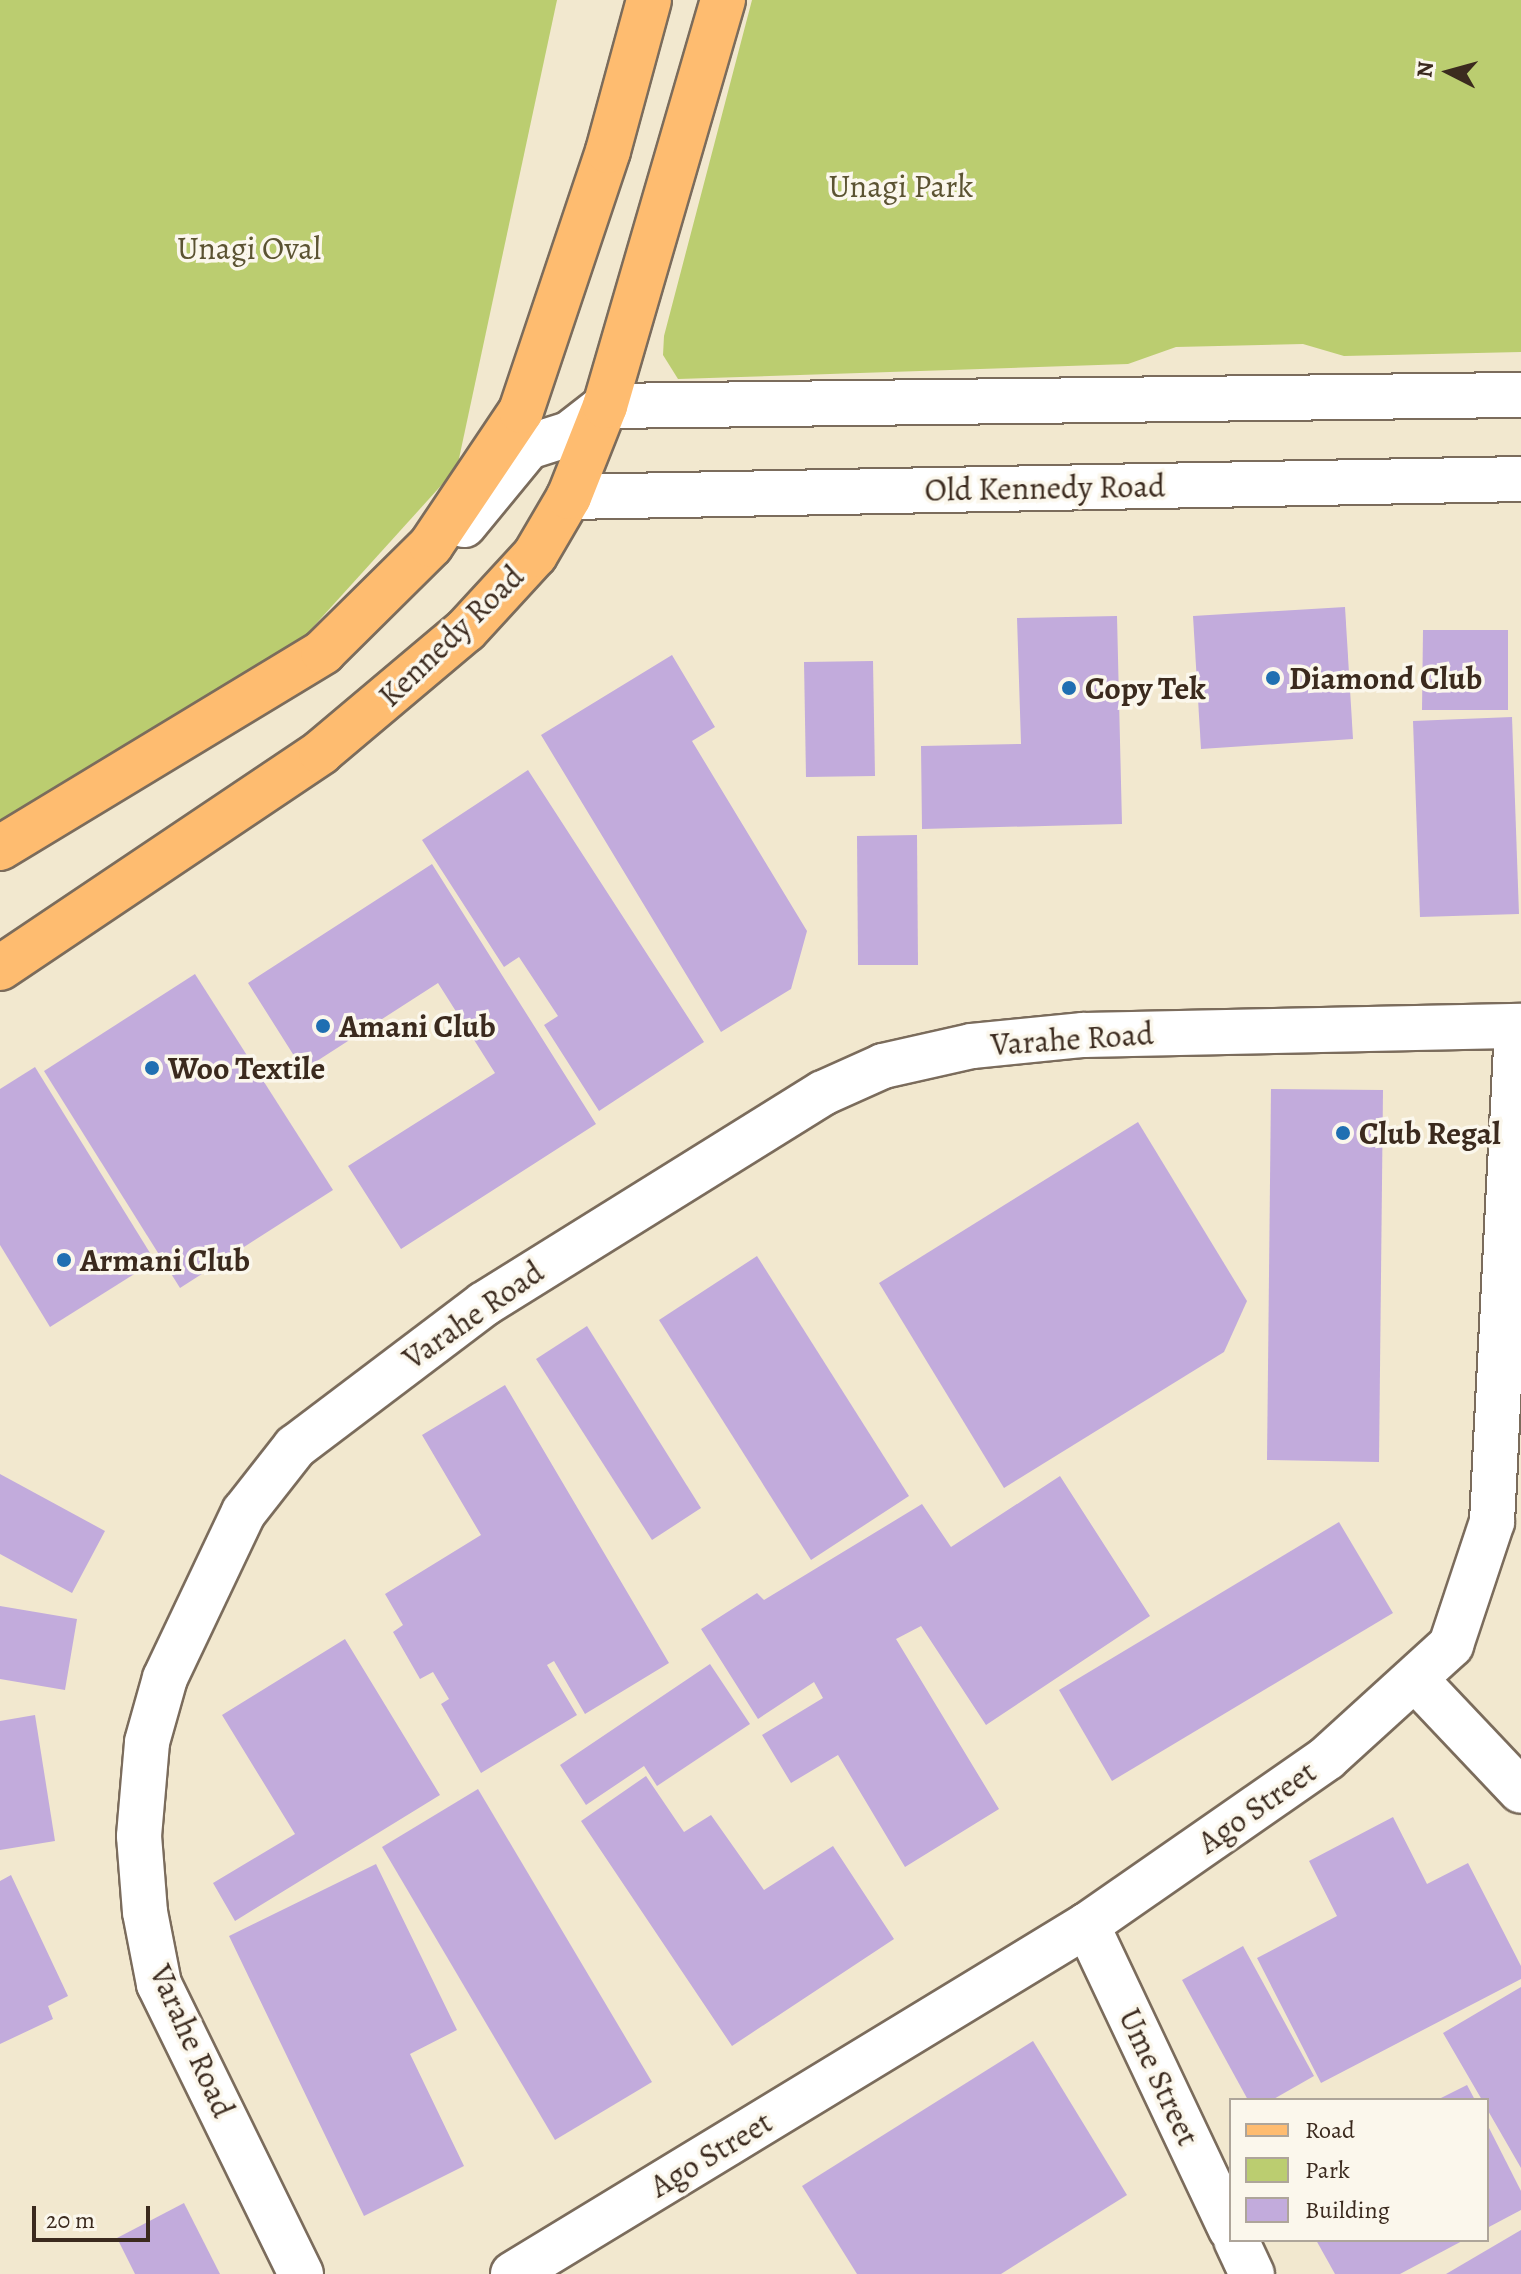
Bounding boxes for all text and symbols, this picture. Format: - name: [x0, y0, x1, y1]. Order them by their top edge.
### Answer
- north arrow: [1409, 32, 1489, 112]
- text: N: [1409, 60, 1441, 79]
- park label: Unagi Park: [828, 167, 974, 205]
- park label: Unagi Oval: [177, 229, 321, 267]
- street label: Old Kennedy Road: [924, 467, 1166, 509]
- street label: Kennedy Road: [370, 557, 532, 715]
- place label: Diamond Club: [1289, 659, 1482, 697]
- place label: Copy Tek: [1085, 669, 1206, 707]
- marker: Diamond Club: [1264, 669, 1282, 687]
- marker: Copy Tek: [1060, 679, 1078, 697]
- place label: Amani Club: [339, 1007, 496, 1045]
- street label: Varahe Road: [989, 1014, 1155, 1064]
- marker: Amani Club: [314, 1017, 332, 1035]
- place label: Woo Textile: [168, 1049, 325, 1087]
- marker: Woo Textile: [143, 1059, 161, 1077]
- place label: Club Regal: [1359, 1114, 1501, 1152]
- marker: Club Regal: [1334, 1124, 1352, 1142]
- place label: Armani Club: [80, 1241, 250, 1279]
- marker: Armani Club: [55, 1251, 73, 1269]
- street label: Varahe Road: [395, 1252, 551, 1378]
- street label: Ago Street: [1190, 1752, 1324, 1862]
- street label: Varahe Road: [141, 1959, 243, 2123]
- street label: Ume Street: [1111, 2002, 1207, 2152]
- legend: [1229, 2098, 1489, 2242]
- street label: Ago Street: [643, 2103, 779, 2205]
- text: Road: [1305, 2114, 1355, 2146]
- text: Park: [1305, 2154, 1350, 2186]
- scale bar: [36, 2190, 154, 2240]
- text: Building: [1305, 2194, 1390, 2226]
- text: 20 m: [46, 2204, 95, 2236]

